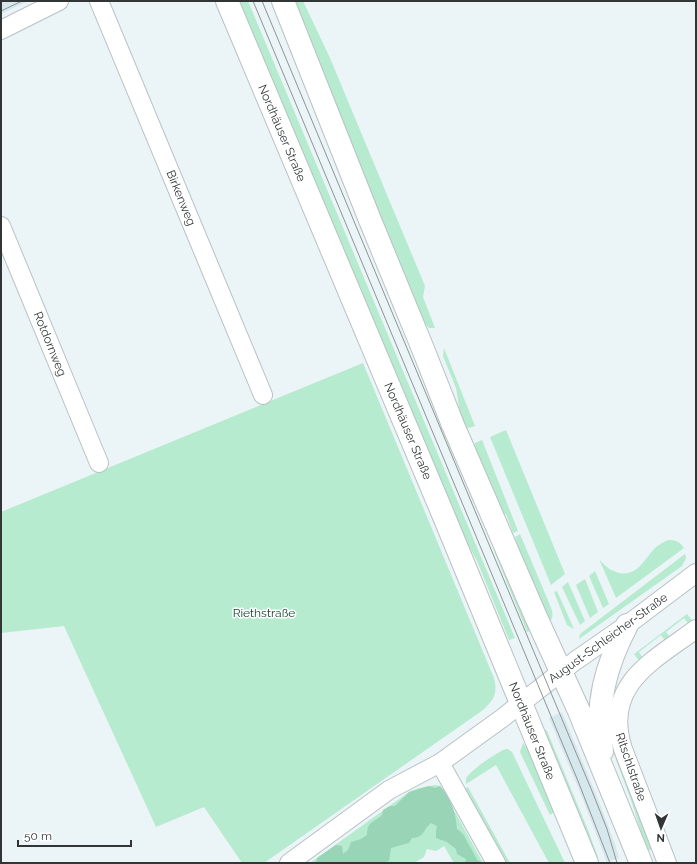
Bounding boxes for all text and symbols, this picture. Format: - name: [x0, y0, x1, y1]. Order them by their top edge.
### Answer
- street label: Nordhäuser Straße: [255, 82, 309, 184]
- street label: Birkenweg: [163, 168, 199, 228]
- street label: Rotdornweg: [31, 310, 69, 378]
- street label: Nordhäuser Straße: [381, 380, 435, 482]
- street label: August-Schleicher-Straße: [546, 590, 670, 686]
- park label: Riethstraße: [233, 606, 295, 620]
- street label: Nordhäuser Straße: [506, 680, 558, 782]
- street label: Ritschlstraße: [613, 731, 649, 803]
- north arrow: [641, 808, 681, 848]
- scale bar: [18, 822, 131, 848]
- text: 50 m: [24, 829, 52, 843]
- text: N: [656, 831, 665, 844]

